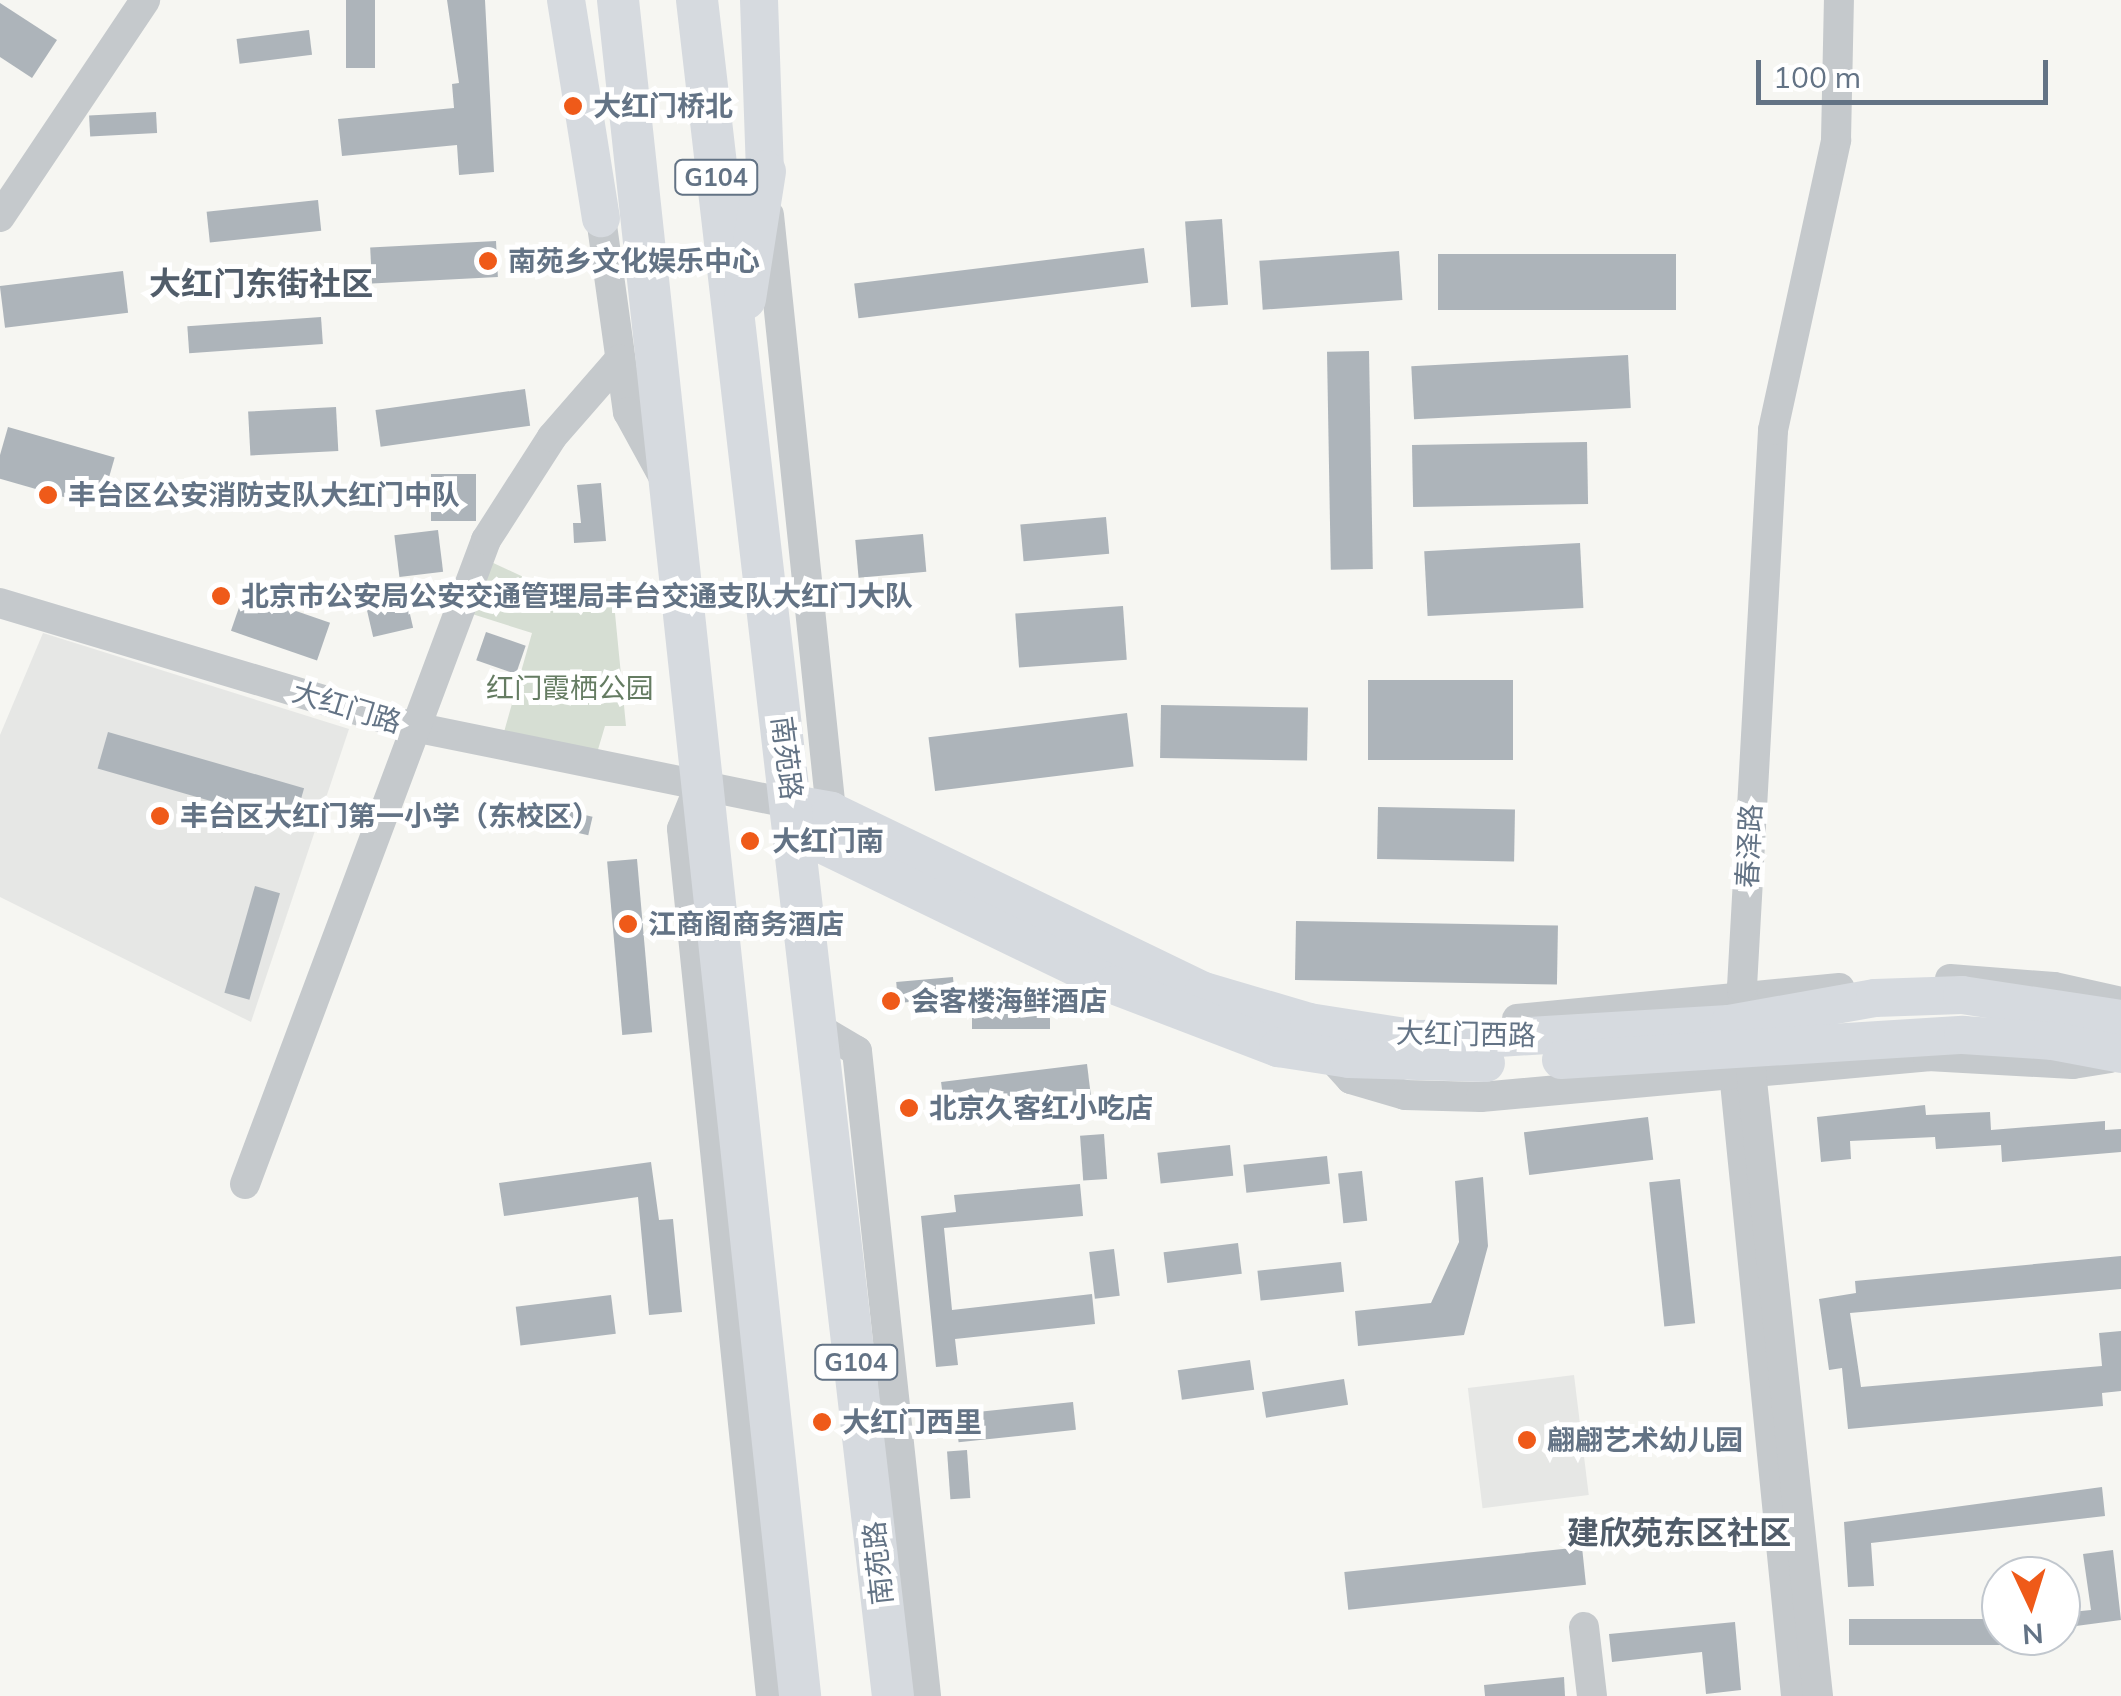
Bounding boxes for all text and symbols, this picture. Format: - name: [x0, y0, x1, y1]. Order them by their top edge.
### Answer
- scale bar: [1761, 40, 2054, 102]
- text: 100 m: [1773, 58, 1861, 96]
- place label: 大红门桥北: [593, 89, 733, 123]
- marker: 大红门桥北: [562, 95, 584, 117]
- road number: G104: [674, 157, 758, 197]
- place label: 南苑乡文化娱乐中心: [508, 244, 760, 278]
- marker: 南苑乡文化娱乐中心: [477, 250, 499, 272]
- district label: 大红门东街社区: [149, 264, 373, 302]
- place label: 丰台区公安消防支队大红门中队: [68, 478, 460, 512]
- marker: 丰台区公安消防支队大红门中队: [37, 484, 59, 506]
- place label: 北京市公安局公安交通管理局丰台交通支队大红门大队: [241, 579, 913, 613]
- marker: 北京市公安局公安交通管理局丰台交通支队大红门大队: [210, 585, 232, 607]
- park label: 红门霞栖公园: [486, 671, 654, 705]
- street label: 大红门路: [289, 675, 405, 739]
- street label: 南苑路: [765, 714, 809, 802]
- place label: 丰台区大红门第一小学（东校区）: [180, 799, 600, 833]
- street label: 春泽路: [1730, 803, 1768, 889]
- marker: 丰台区大红门第一小学（东校区）: [149, 805, 171, 827]
- place label: 大红门南: [772, 824, 884, 858]
- marker: 大红门南: [737, 828, 763, 854]
- place label: 江商阁商务酒店: [648, 907, 844, 941]
- marker: 江商阁商务酒店: [617, 913, 639, 935]
- place label: 会客楼海鲜酒店: [911, 984, 1107, 1018]
- marker: 会客楼海鲜酒店: [880, 990, 902, 1012]
- street label: 大红门西路: [1396, 1016, 1536, 1052]
- place label: 北京久客红小吃店: [929, 1091, 1153, 1125]
- marker: 北京久客红小吃店: [898, 1097, 920, 1119]
- road number: G104: [814, 1342, 898, 1382]
- place label: 大红门西里: [842, 1405, 982, 1439]
- marker: 大红门西里: [811, 1411, 833, 1433]
- place label: 翩翩艺术幼儿园: [1547, 1423, 1743, 1457]
- marker: 翩翩艺术幼儿园: [1516, 1429, 1538, 1451]
- district label: 建欣苑东区社区: [1567, 1513, 1791, 1551]
- street label: 南苑路: [857, 1519, 899, 1607]
- north arrow: [1981, 1556, 2081, 1656]
- text: N: [2021, 1616, 2045, 1653]

